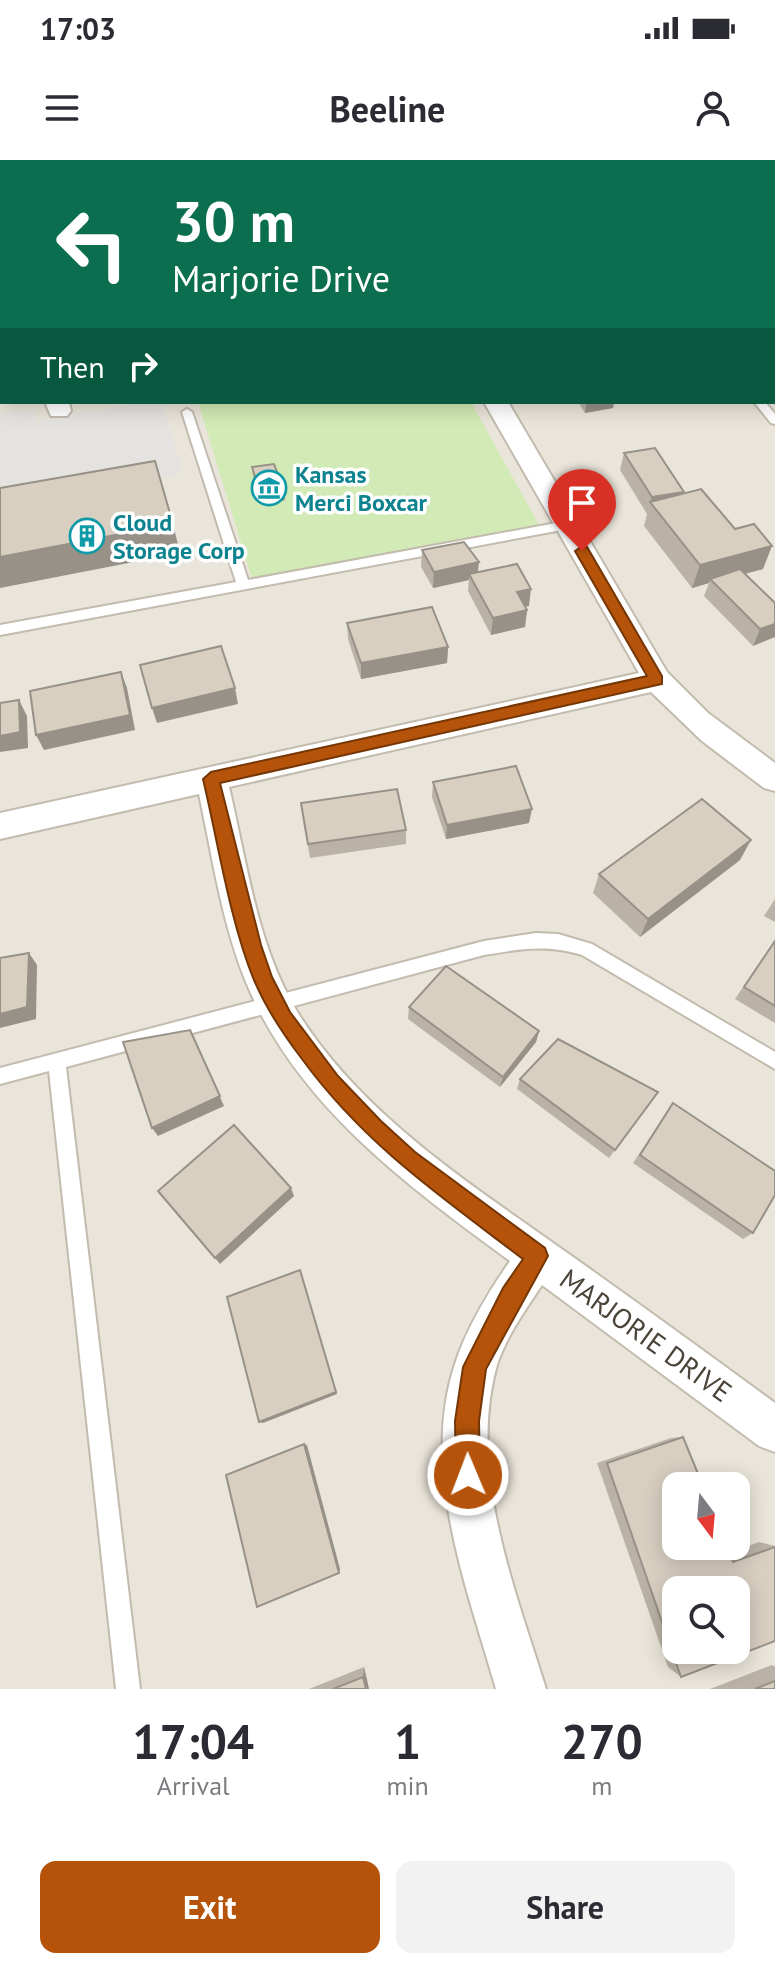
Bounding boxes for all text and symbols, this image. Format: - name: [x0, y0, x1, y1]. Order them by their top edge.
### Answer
- text: 17:03: [40, 9, 116, 48]
- text: Beeline: [330, 85, 445, 132]
- icon: menu: [40, 86, 84, 130]
- icon: person: [691, 86, 735, 130]
- text: 30 m: [172, 185, 295, 257]
- icon: left: [40, 192, 144, 296]
- text: Marjorie Drive: [172, 255, 390, 302]
- icon: right: [121, 344, 165, 388]
- text: Then: [40, 347, 105, 386]
- place label: Kansas Merci Boxcar: [295, 459, 428, 518]
- museum icon: Kansas Merci Boxcar: [250, 469, 288, 507]
- pin: [548, 469, 616, 551]
- icon: arrive: [560, 481, 604, 525]
- place label: Cloud Storage Corp: [113, 507, 245, 566]
- building icon: Cloud Storage Corp: [68, 517, 106, 555]
- street label: MARJORIE DRIVE: [553, 1260, 739, 1410]
- position arrow: [426, 1433, 510, 1517]
- north arrow: [662, 1472, 750, 1560]
- map controls: [662, 1472, 750, 1664]
- button: search: [662, 1576, 750, 1664]
- text: 17:04: [132, 1710, 254, 1772]
- text: 1: [394, 1710, 421, 1772]
- text: 270: [561, 1710, 643, 1772]
- text: Arrival: [157, 1769, 230, 1802]
- text: min: [386, 1769, 429, 1802]
- text: m: [591, 1769, 612, 1802]
- button: Exit: [40, 1861, 380, 1953]
- button: Share: [396, 1861, 735, 1953]

